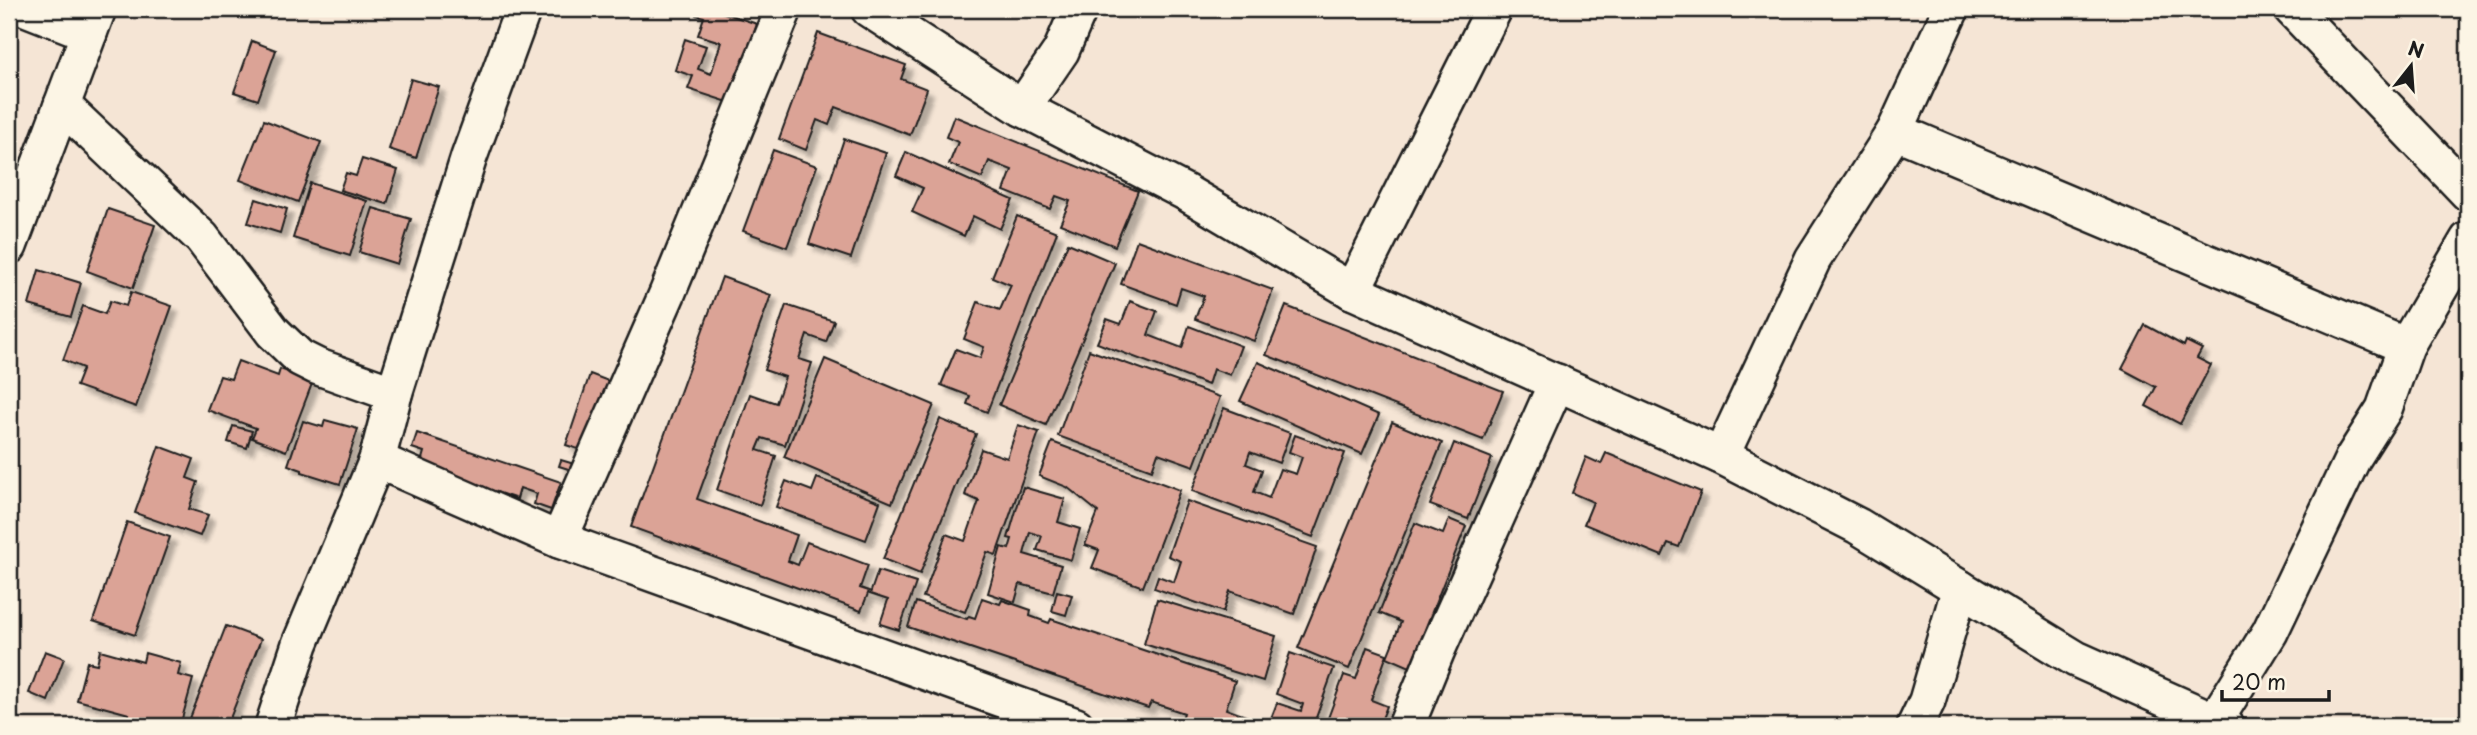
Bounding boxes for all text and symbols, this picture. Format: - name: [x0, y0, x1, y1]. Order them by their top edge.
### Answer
- north arrow: [2376, 32, 2446, 102]
- text: N: [2405, 33, 2428, 64]
- scale bar: [2222, 658, 2328, 702]
- text: 20 m: [2232, 665, 2286, 697]

